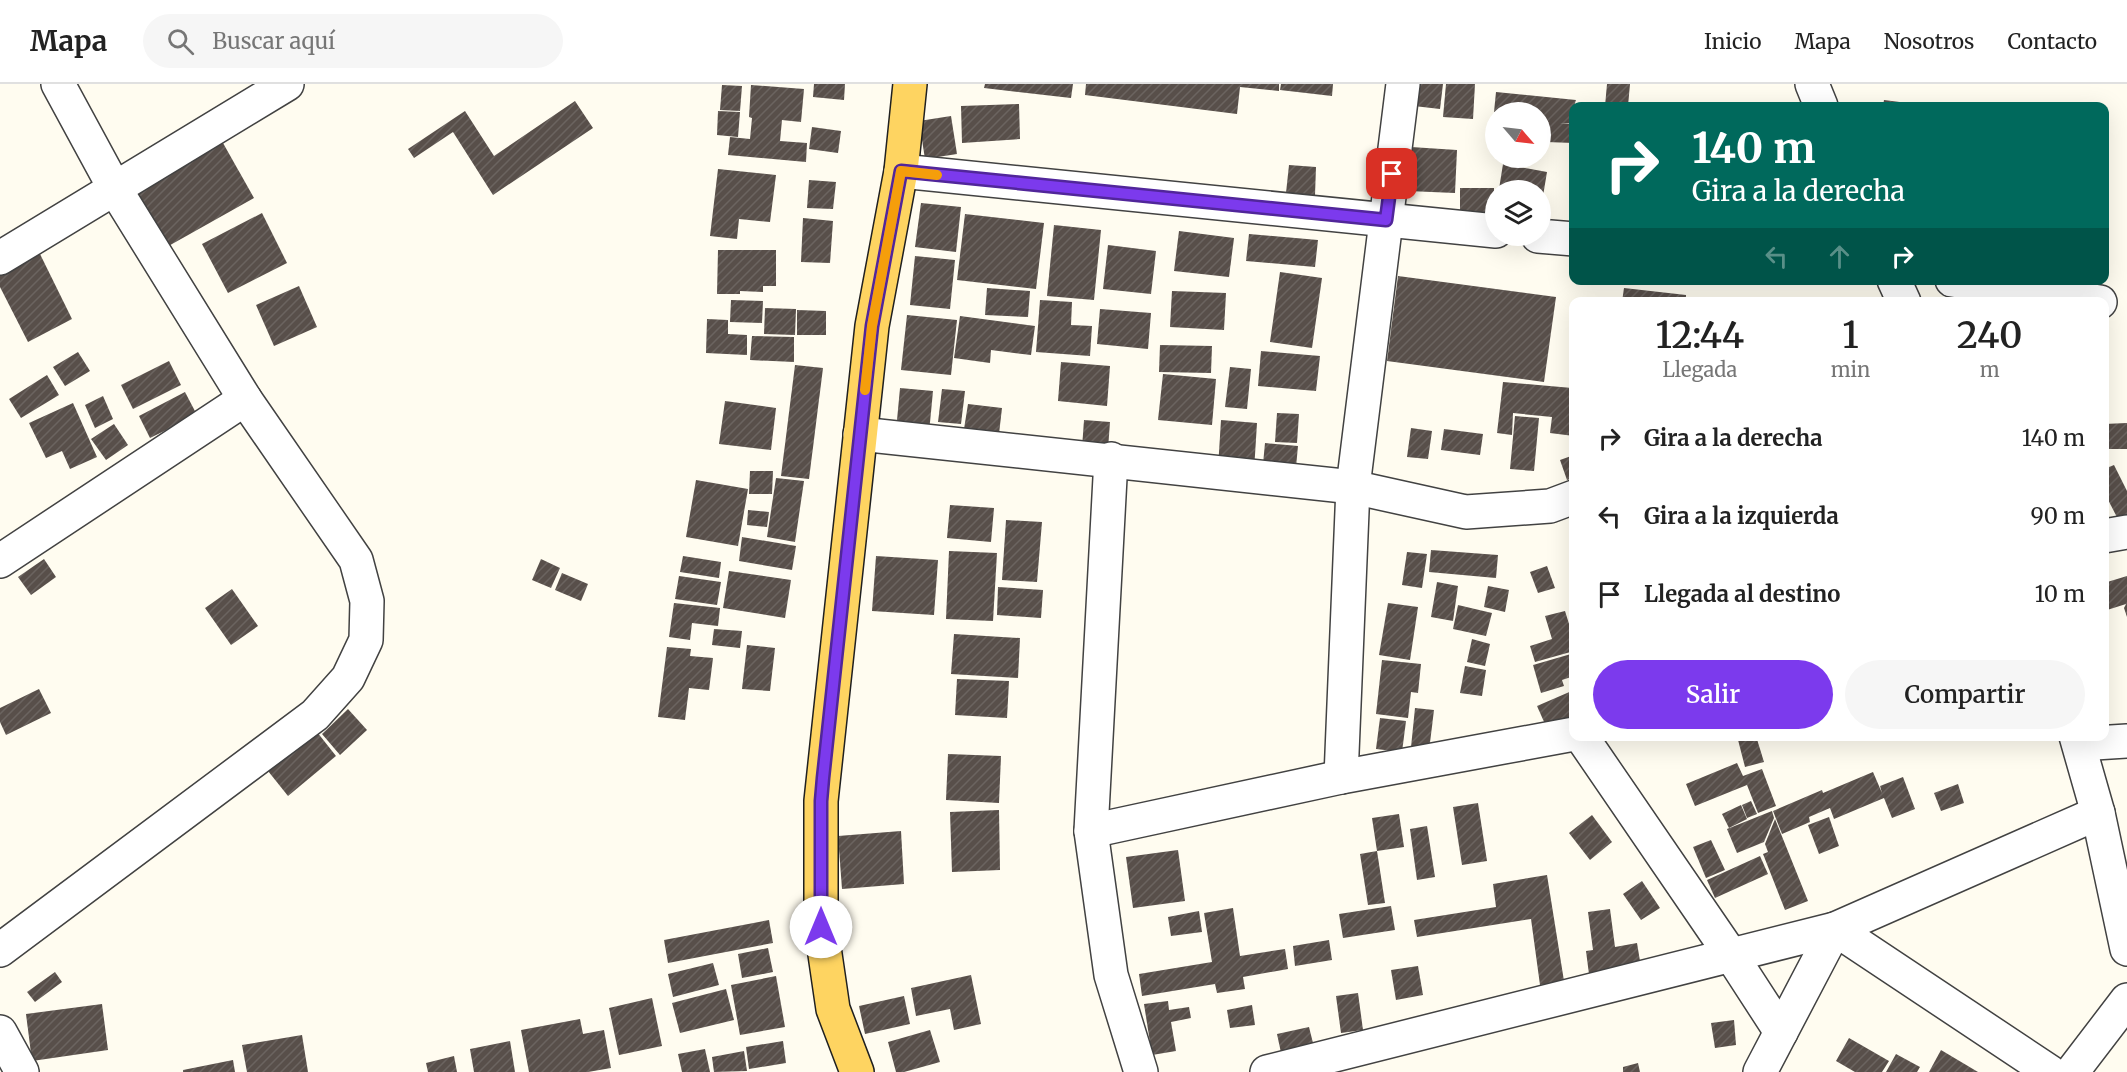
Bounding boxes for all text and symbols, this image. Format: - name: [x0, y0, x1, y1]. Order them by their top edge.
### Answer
- search box: [143, 14, 563, 68]
- text: Mapa: [30, 23, 107, 59]
- icon: search: [164, 25, 197, 58]
- text: Buscar aquí: [212, 27, 335, 55]
- text: Inicio: [1704, 28, 1762, 55]
- text: Mapa: [1795, 28, 1851, 55]
- text: Nosotros: [1884, 28, 1974, 55]
- text: Contacto: [2007, 28, 2097, 55]
- north arrow: [1485, 102, 1551, 168]
- map controls: [1485, 102, 1551, 246]
- text: 140 m: [1692, 122, 1815, 174]
- icon: right: [1593, 126, 1671, 204]
- pin: [1366, 148, 1417, 199]
- icon: arrive: [1375, 157, 1408, 190]
- text: Gira a la derecha: [1692, 174, 1905, 208]
- button: layers: [1485, 180, 1551, 246]
- icon: left: [1760, 240, 1793, 273]
- icon: ahead: [1823, 240, 1856, 273]
- icon: right: [1886, 240, 1919, 273]
- text: 12:44: [1655, 313, 1744, 358]
- text: 1: [1842, 313, 1859, 358]
- text: 240: [1957, 313, 2023, 358]
- text: Llegada: [1662, 357, 1737, 382]
- text: min: [1831, 357, 1870, 382]
- text: m: [1980, 357, 2000, 382]
- icon: right: [1593, 422, 1626, 455]
- text: Gira a la derecha: [1644, 424, 1822, 452]
- text: 140 m: [2022, 424, 2085, 452]
- icon: left: [1593, 500, 1626, 533]
- text: Gira a la izquierda: [1644, 502, 1839, 530]
- text: 90 m: [2030, 502, 2085, 530]
- icon: arrive: [1593, 578, 1626, 611]
- text: Llegada al destino: [1644, 580, 1840, 608]
- text: 10 m: [2035, 580, 2085, 608]
- button: Salir: [1593, 660, 1833, 729]
- button: Compartir: [1845, 660, 2085, 729]
- position arrow: [789, 895, 853, 959]

